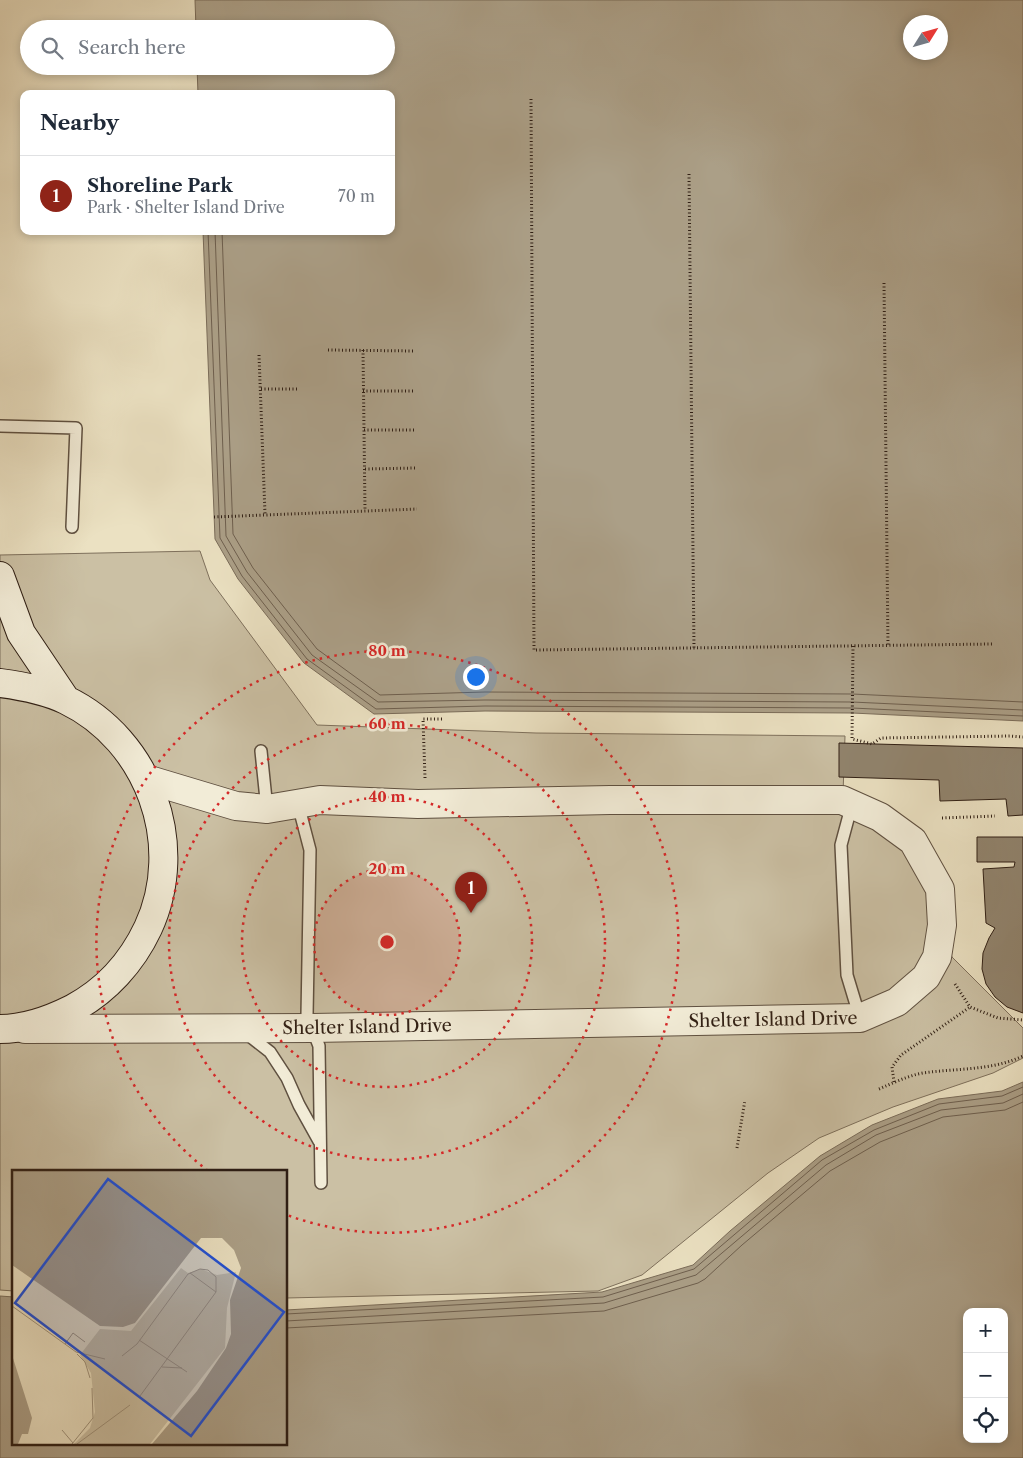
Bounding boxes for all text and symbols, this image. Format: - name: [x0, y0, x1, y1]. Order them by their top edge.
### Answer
- north arrow: [903, 15, 948, 60]
- search box: [20, 20, 395, 75]
- icon: search: [38, 34, 66, 62]
- text: Search here: [78, 36, 186, 59]
- text: Nearby: [40, 110, 119, 135]
- text: Shoreline Park: [87, 174, 233, 197]
- text: 1: [52, 186, 60, 206]
- text: 70 m: [338, 186, 375, 206]
- text: Park · Shelter Island Drive: [87, 197, 285, 217]
- text: 80 m: [368, 641, 406, 660]
- your location: [463, 664, 489, 690]
- text: 60 m: [368, 714, 406, 733]
- text: 40 m: [368, 787, 406, 806]
- text: 20 m: [368, 859, 406, 878]
- pin: 1: [455, 872, 487, 913]
- centre of rings: [378, 933, 396, 951]
- street label: Shelter Island Drive: [688, 1007, 858, 1032]
- street label: Shelter Island Drive: [282, 1014, 452, 1039]
- inset map: [12, 1170, 288, 1446]
- map controls: [963, 1308, 1008, 1443]
- button: +: [963, 1308, 1008, 1353]
- button: −: [963, 1353, 1008, 1398]
- button: locate: [963, 1398, 1008, 1443]

